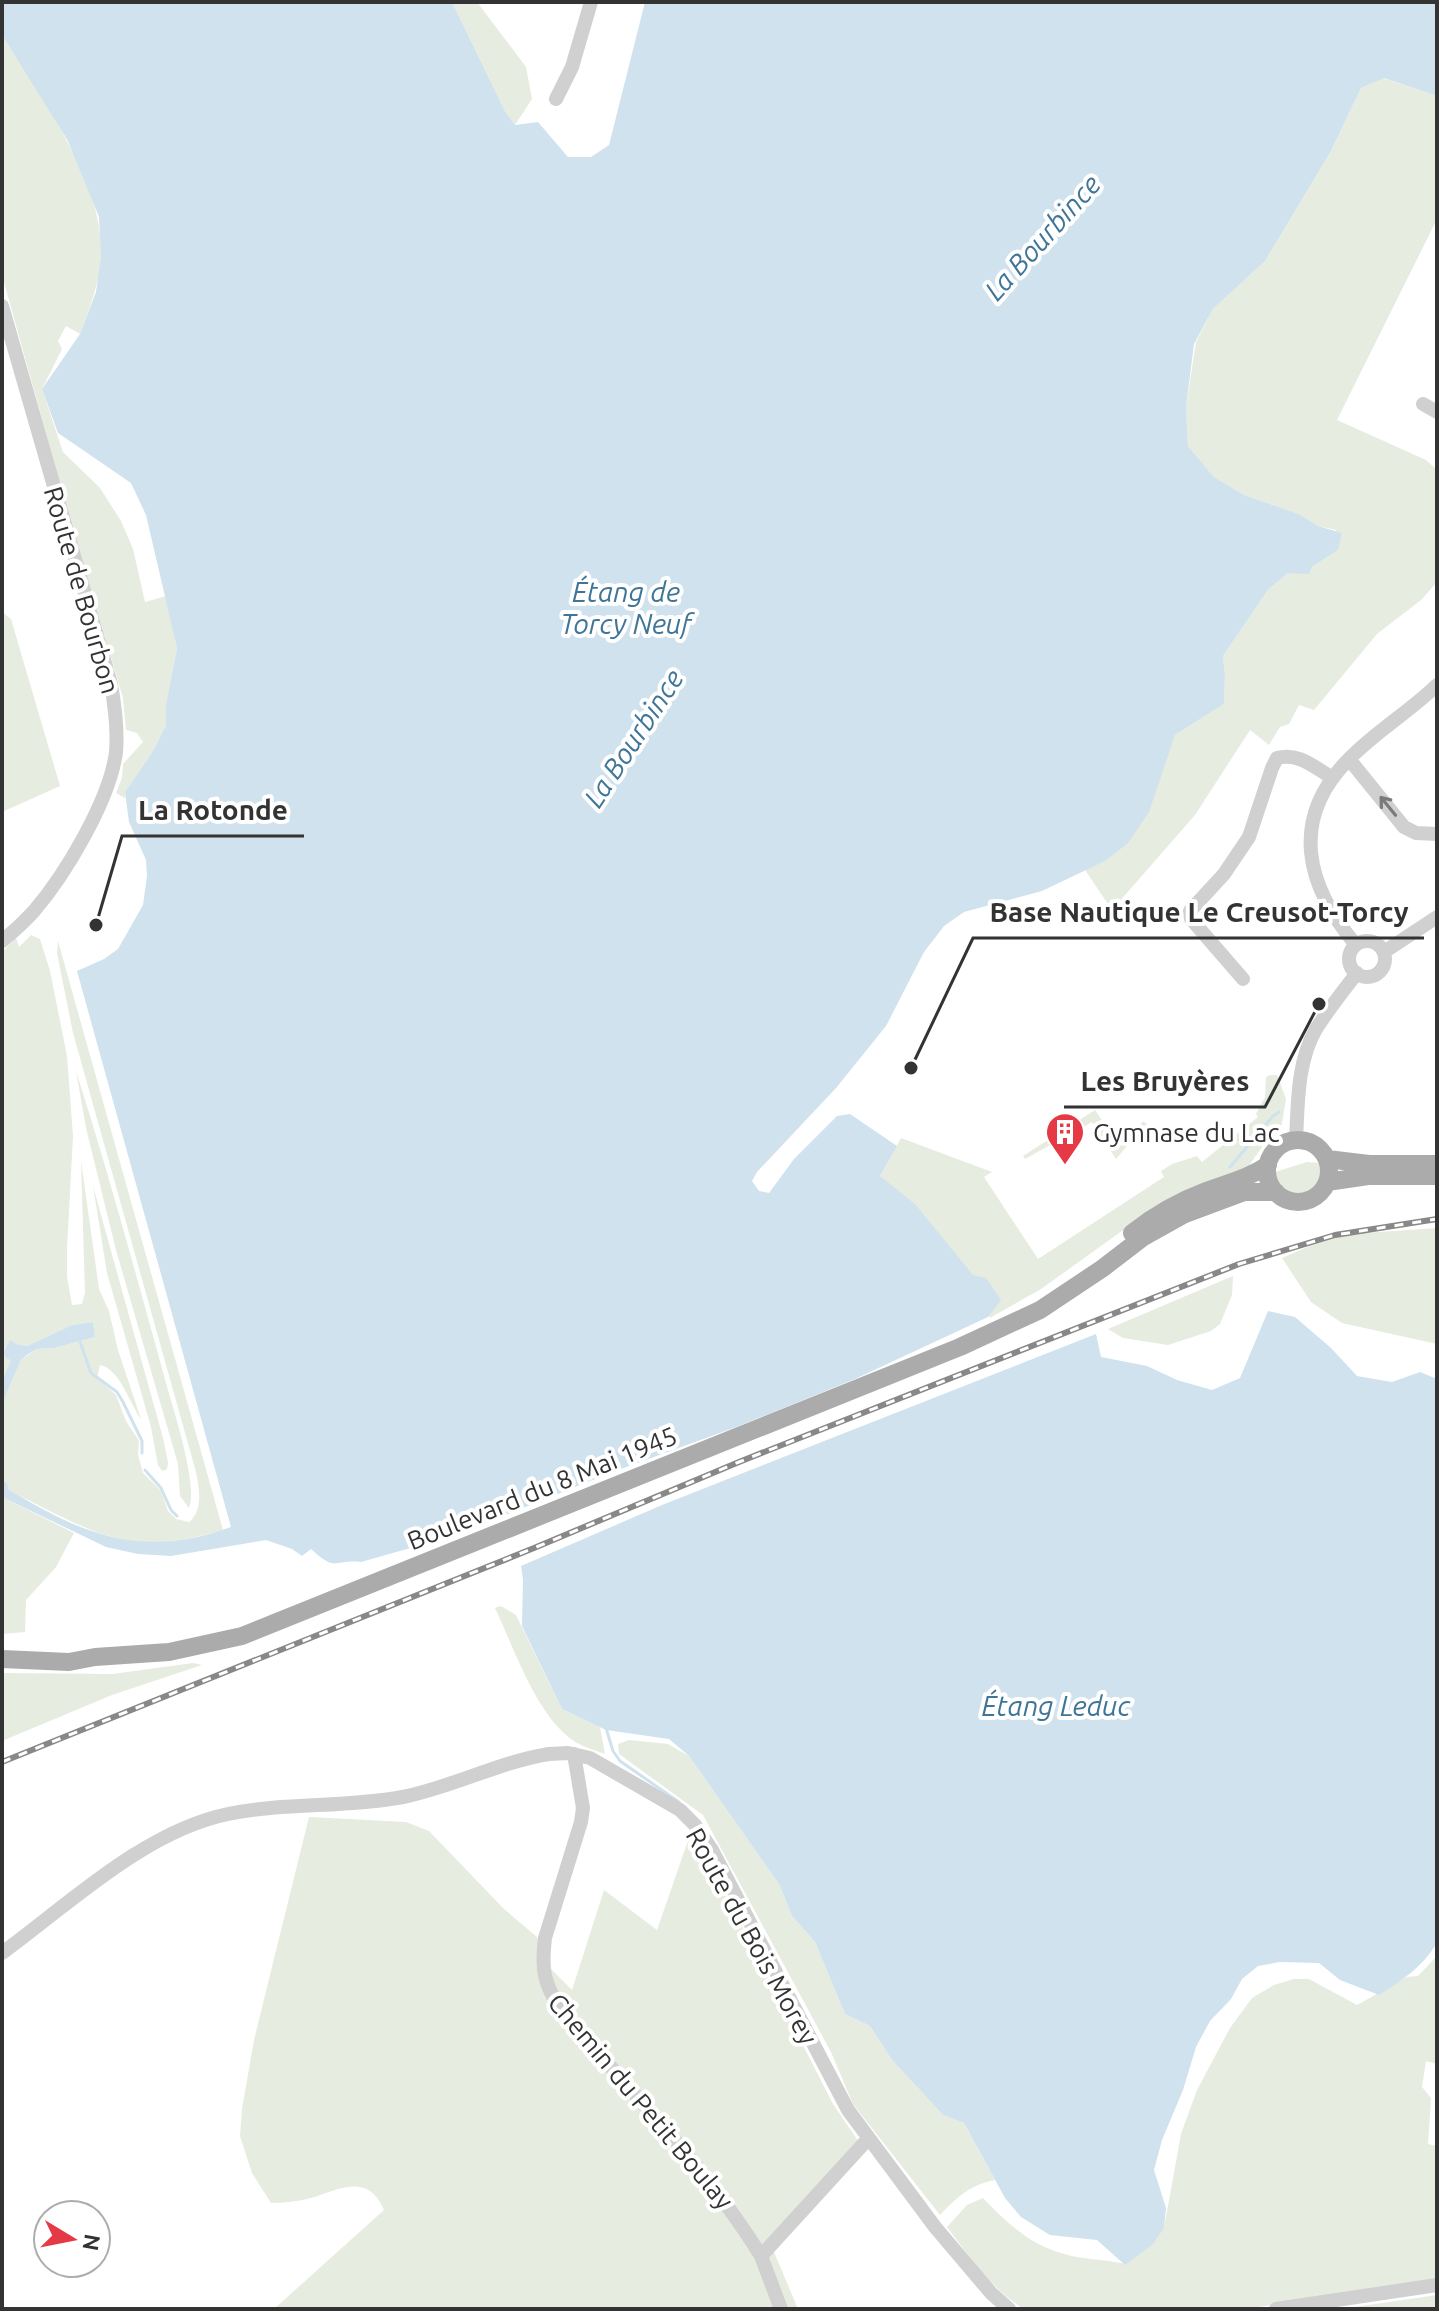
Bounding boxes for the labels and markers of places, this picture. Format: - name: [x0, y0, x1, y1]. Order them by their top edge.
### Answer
- callout: La Rotonde: [122, 784, 304, 836]
- callout: Base Nautique Le Creusot-Torcy: [973, 886, 1424, 938]
- callout: Les Bruyères: [1064, 1055, 1265, 1107]
- building icon: Gymnase du Lac: [1044, 1111, 1086, 1166]
- place label: Gymnase du Lac: [1093, 1118, 1280, 1147]

